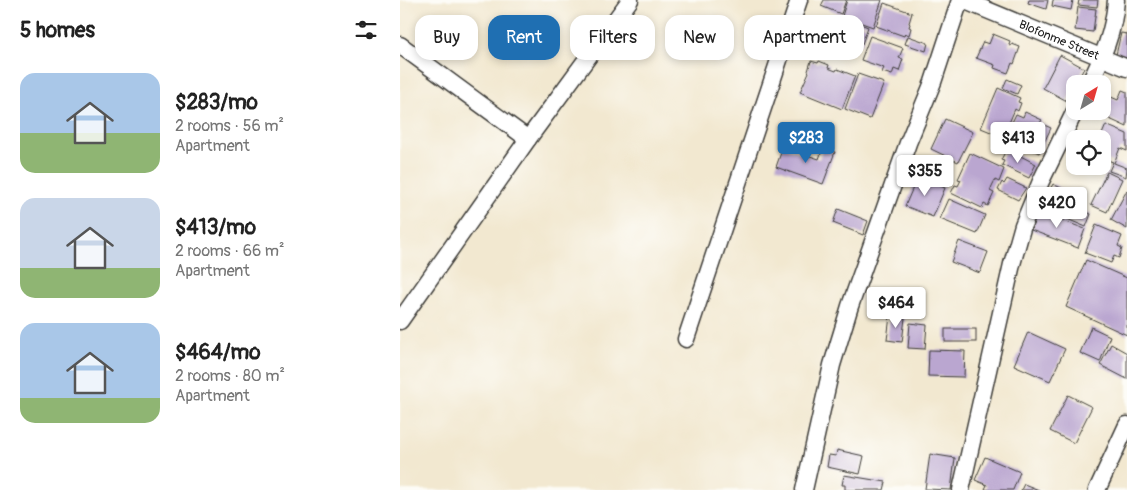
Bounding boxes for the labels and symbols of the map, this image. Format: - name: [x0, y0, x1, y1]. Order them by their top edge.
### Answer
- street label: Blofonme Street: [1017, 17, 1101, 63]
- north arrow: [1066, 75, 1111, 120]
- pin: $283: [776, 121, 836, 164]
- pin: $413: [988, 121, 1048, 164]
- pin: $355: [895, 154, 955, 197]
- pin: $420: [1027, 186, 1087, 229]
- pin: $464: [866, 286, 926, 329]

